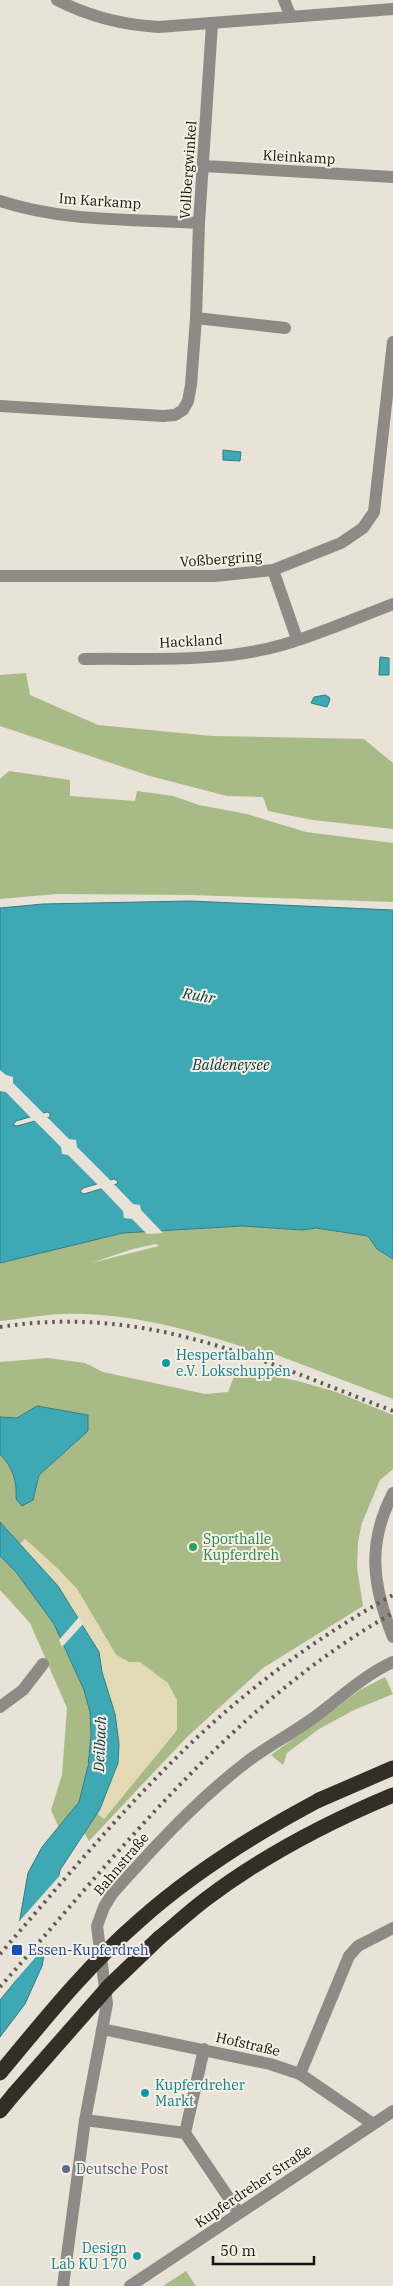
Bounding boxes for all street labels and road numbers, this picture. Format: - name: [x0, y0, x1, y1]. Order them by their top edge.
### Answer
- street label: Vollbergwinkel: [176, 120, 200, 220]
- street label: Kleinkamp: [262, 146, 336, 168]
- street label: Im Karkamp: [58, 189, 142, 213]
- street label: Voßbergring: [179, 547, 263, 571]
- street label: Hackland: [159, 630, 224, 652]
- street label: Bahnstraße: [89, 1829, 153, 1899]
- street label: Hofstraße: [214, 2028, 282, 2060]
- street label: Kupferdreher Straße: [191, 2140, 315, 2232]

